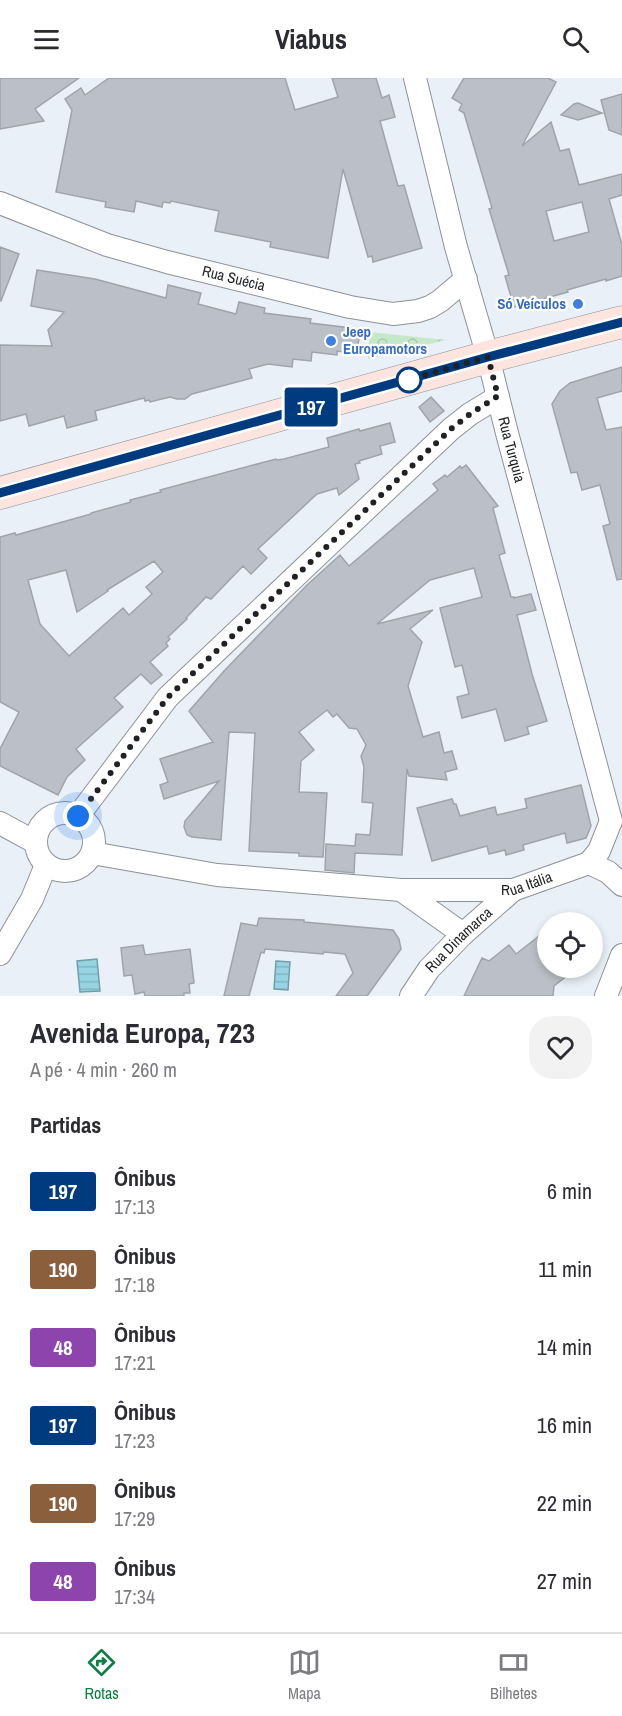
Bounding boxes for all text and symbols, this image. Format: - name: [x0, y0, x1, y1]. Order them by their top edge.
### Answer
- text: Viabus: [275, 21, 347, 57]
- icon: menu: [30, 23, 63, 56]
- icon: search: [559, 23, 592, 56]
- street label: Rua Suécia: [200, 260, 268, 296]
- place label: Só Veículos: [497, 293, 566, 314]
- marker: Só Veículos: [571, 297, 585, 311]
- place label: Jeep Europamotors: [343, 321, 427, 359]
- marker: Jeep Europamotors: [324, 334, 338, 348]
- unlabelled marker: [396, 367, 422, 393]
- line badge: 197: [276, 388, 346, 426]
- text: 197: [297, 393, 325, 422]
- street label: Rua Turquia: [493, 414, 531, 485]
- your location: [63, 801, 93, 831]
- street label: Rua Itália: [501, 866, 555, 900]
- street label: Rua Dinamarca: [420, 902, 497, 977]
- map controls: [537, 912, 603, 978]
- button: locate: [537, 912, 603, 978]
- text: Avenida Europa, 723: [30, 1014, 255, 1052]
- button: heart: [529, 1016, 592, 1079]
- text: A pé · 4 min · 260 m: [30, 1056, 177, 1083]
- text: Partidas: [30, 1110, 101, 1140]
- text: Ônibus: [114, 1163, 176, 1193]
- text: 6 min: [547, 1176, 592, 1206]
- text: 197: [49, 1177, 77, 1206]
- text: 17:13: [114, 1193, 155, 1220]
- text: Ônibus: [114, 1241, 176, 1271]
- text: 11 min: [538, 1254, 592, 1284]
- text: 190: [49, 1255, 77, 1284]
- text: 17:18: [114, 1271, 155, 1298]
- text: Ônibus: [114, 1319, 176, 1349]
- text: 14 min: [537, 1332, 592, 1362]
- text: 48: [53, 1333, 73, 1362]
- text: 17:21: [114, 1349, 155, 1376]
- text: Ônibus: [114, 1397, 176, 1427]
- text: 16 min: [537, 1410, 592, 1440]
- text: 197: [49, 1411, 77, 1440]
- text: 17:23: [114, 1427, 155, 1454]
- text: Ônibus: [114, 1475, 176, 1505]
- text: 22 min: [537, 1488, 592, 1518]
- text: 190: [49, 1489, 77, 1518]
- text: 17:29: [114, 1505, 155, 1532]
- text: Ônibus: [114, 1553, 176, 1583]
- text: 27 min: [537, 1566, 592, 1596]
- text: 48: [53, 1567, 73, 1596]
- text: 17:34: [114, 1583, 155, 1610]
- tab: Rotas: [85, 1646, 119, 1704]
- tab: Mapa: [288, 1646, 321, 1704]
- tab: Bilhetes: [490, 1646, 537, 1704]

